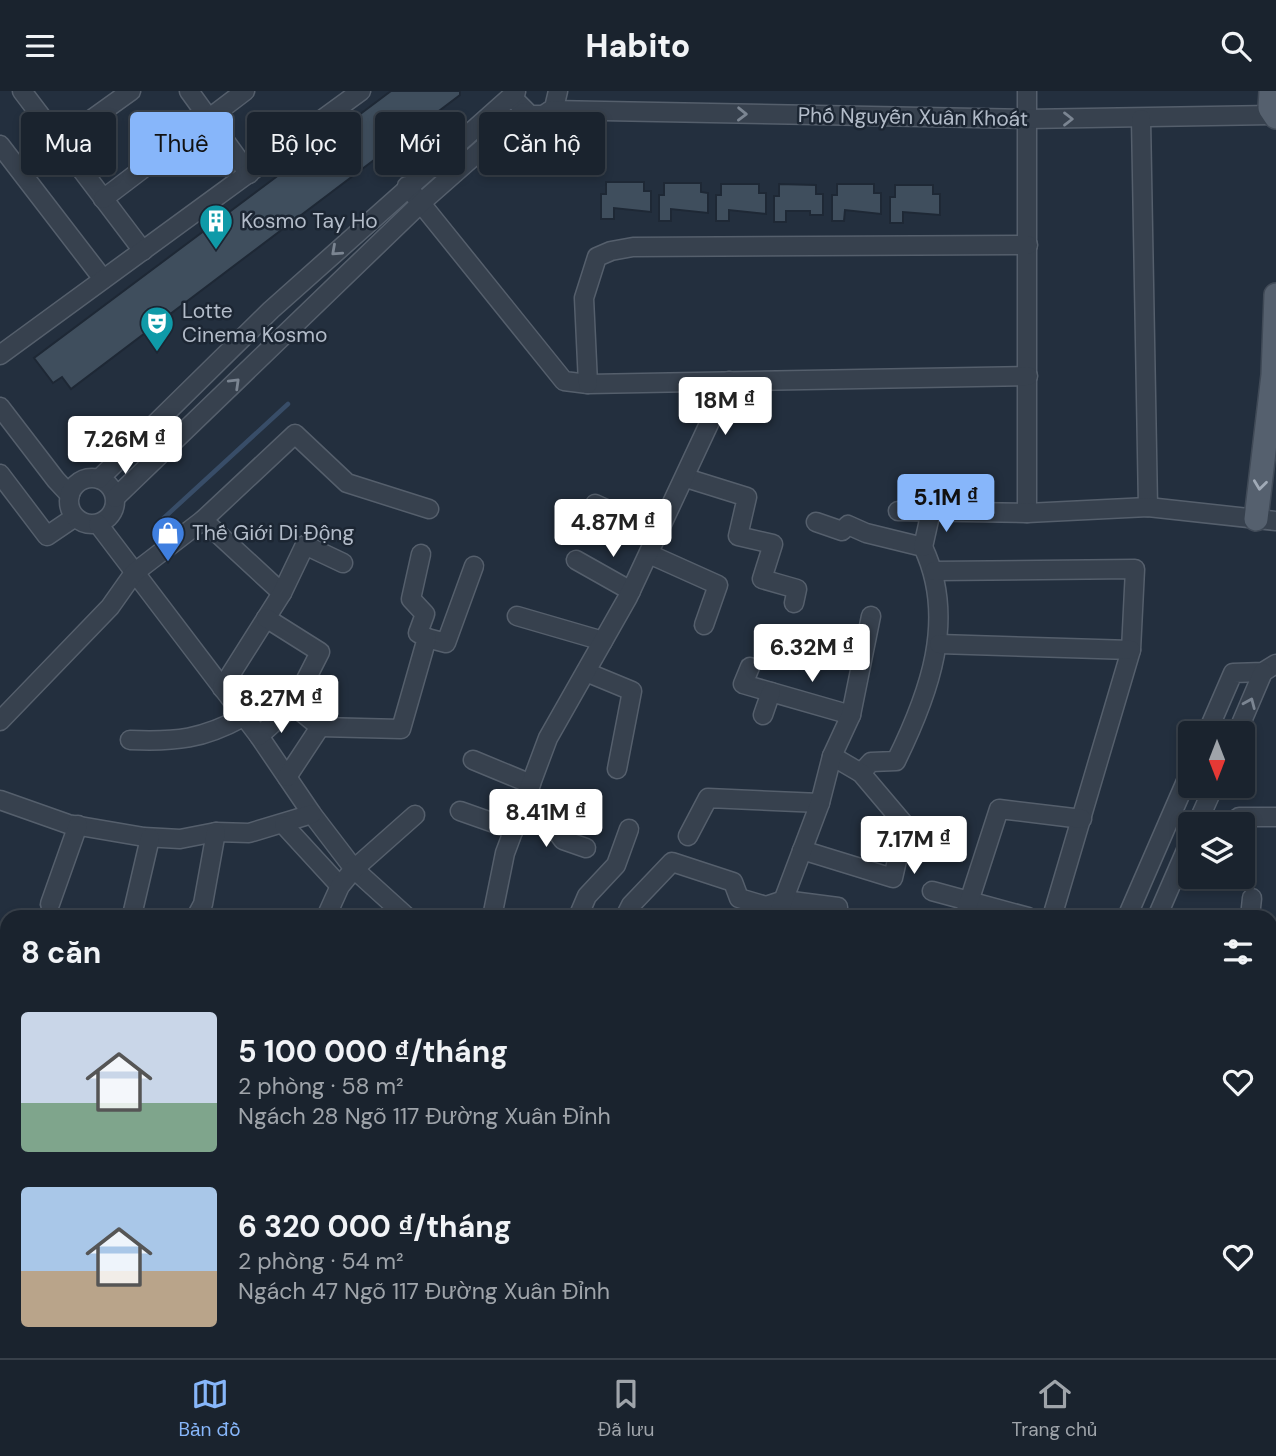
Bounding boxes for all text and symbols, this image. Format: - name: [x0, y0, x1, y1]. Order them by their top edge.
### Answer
- text: Habito: [586, 25, 690, 67]
- icon: menu: [21, 27, 59, 65]
- icon: search: [1217, 27, 1255, 65]
- street label: Phố Nguyễn Xuân Khoát: [798, 101, 1028, 133]
- one-way arrow: [737, 106, 748, 122]
- one-way arrow: [1063, 111, 1073, 127]
- chip: Mua: [21, 112, 116, 175]
- chip: Thuê: [130, 112, 233, 175]
- chip: Bộ lọc: [247, 112, 361, 175]
- chip: Mới: [375, 112, 465, 175]
- chip: Căn hộ: [479, 112, 605, 175]
- building icon: Kosmo Tay Ho: [197, 202, 235, 251]
- place label: Kosmo Tay Ho: [241, 207, 378, 235]
- one-way arrow: [331, 243, 344, 255]
- place label: Lotte Cinema Kosmo: [182, 297, 328, 349]
- theatre icon: Lotte Cinema Kosmo: [138, 304, 176, 353]
- pin: 18M ₫: [676, 377, 774, 437]
- one-way arrow: [226, 378, 239, 391]
- text: 18M ₫: [695, 385, 755, 415]
- pin: 7.26M ₫: [60, 417, 190, 476]
- text: 7.26M ₫: [84, 424, 166, 454]
- pin: 5.1M ₫: [889, 475, 1003, 534]
- one-way arrow: [1253, 479, 1268, 491]
- text: 5.1M ₫: [913, 482, 979, 512]
- pin: 4.87M ₫: [548, 499, 678, 559]
- text: 4.87M ₫: [571, 507, 656, 537]
- shop icon: Thế Giới Di Động: [149, 514, 187, 563]
- place label: Thế Giới Di Động: [192, 519, 354, 547]
- pin: 6.32M ₫: [747, 625, 877, 684]
- text: 6.32M ₫: [770, 632, 854, 662]
- pin: 8.27M ₫: [216, 675, 346, 735]
- text: 8.27M ₫: [239, 683, 323, 713]
- one-way arrow: [1242, 697, 1256, 710]
- north arrow: [1178, 721, 1255, 798]
- map controls: [1178, 721, 1255, 889]
- pin: 8.41M ₫: [481, 789, 611, 849]
- text: 8.41M ₫: [505, 797, 587, 827]
- button: layers: [1178, 812, 1255, 889]
- pin: 7.17M ₫: [849, 817, 979, 876]
- text: 7.17M ₫: [877, 824, 951, 854]
- text: 8 căn: [21, 933, 101, 972]
- icon: filters: [1219, 933, 1257, 971]
- text: 5 100 000 ₫/tháng: [238, 1032, 508, 1071]
- icon: home: [77, 1040, 161, 1124]
- icon: heart: [1219, 1063, 1257, 1101]
- text: 2 phòng · 58 m²: [238, 1071, 404, 1101]
- text: Ngách 28 Ngõ 117 Đường Xuân Đỉnh: [238, 1101, 611, 1131]
- text: 6 320 000 ₫/tháng: [238, 1207, 512, 1246]
- icon: home: [77, 1215, 161, 1299]
- icon: heart: [1219, 1238, 1257, 1276]
- text: 2 phòng · 54 m²: [238, 1246, 404, 1276]
- text: Ngách 47 Ngõ 117 Đường Xuân Đỉnh: [238, 1276, 610, 1306]
- tab: Bản đồ: [179, 1375, 241, 1442]
- tab: Đã lưu: [598, 1375, 654, 1442]
- tab: Trang chủ: [1012, 1375, 1097, 1442]

